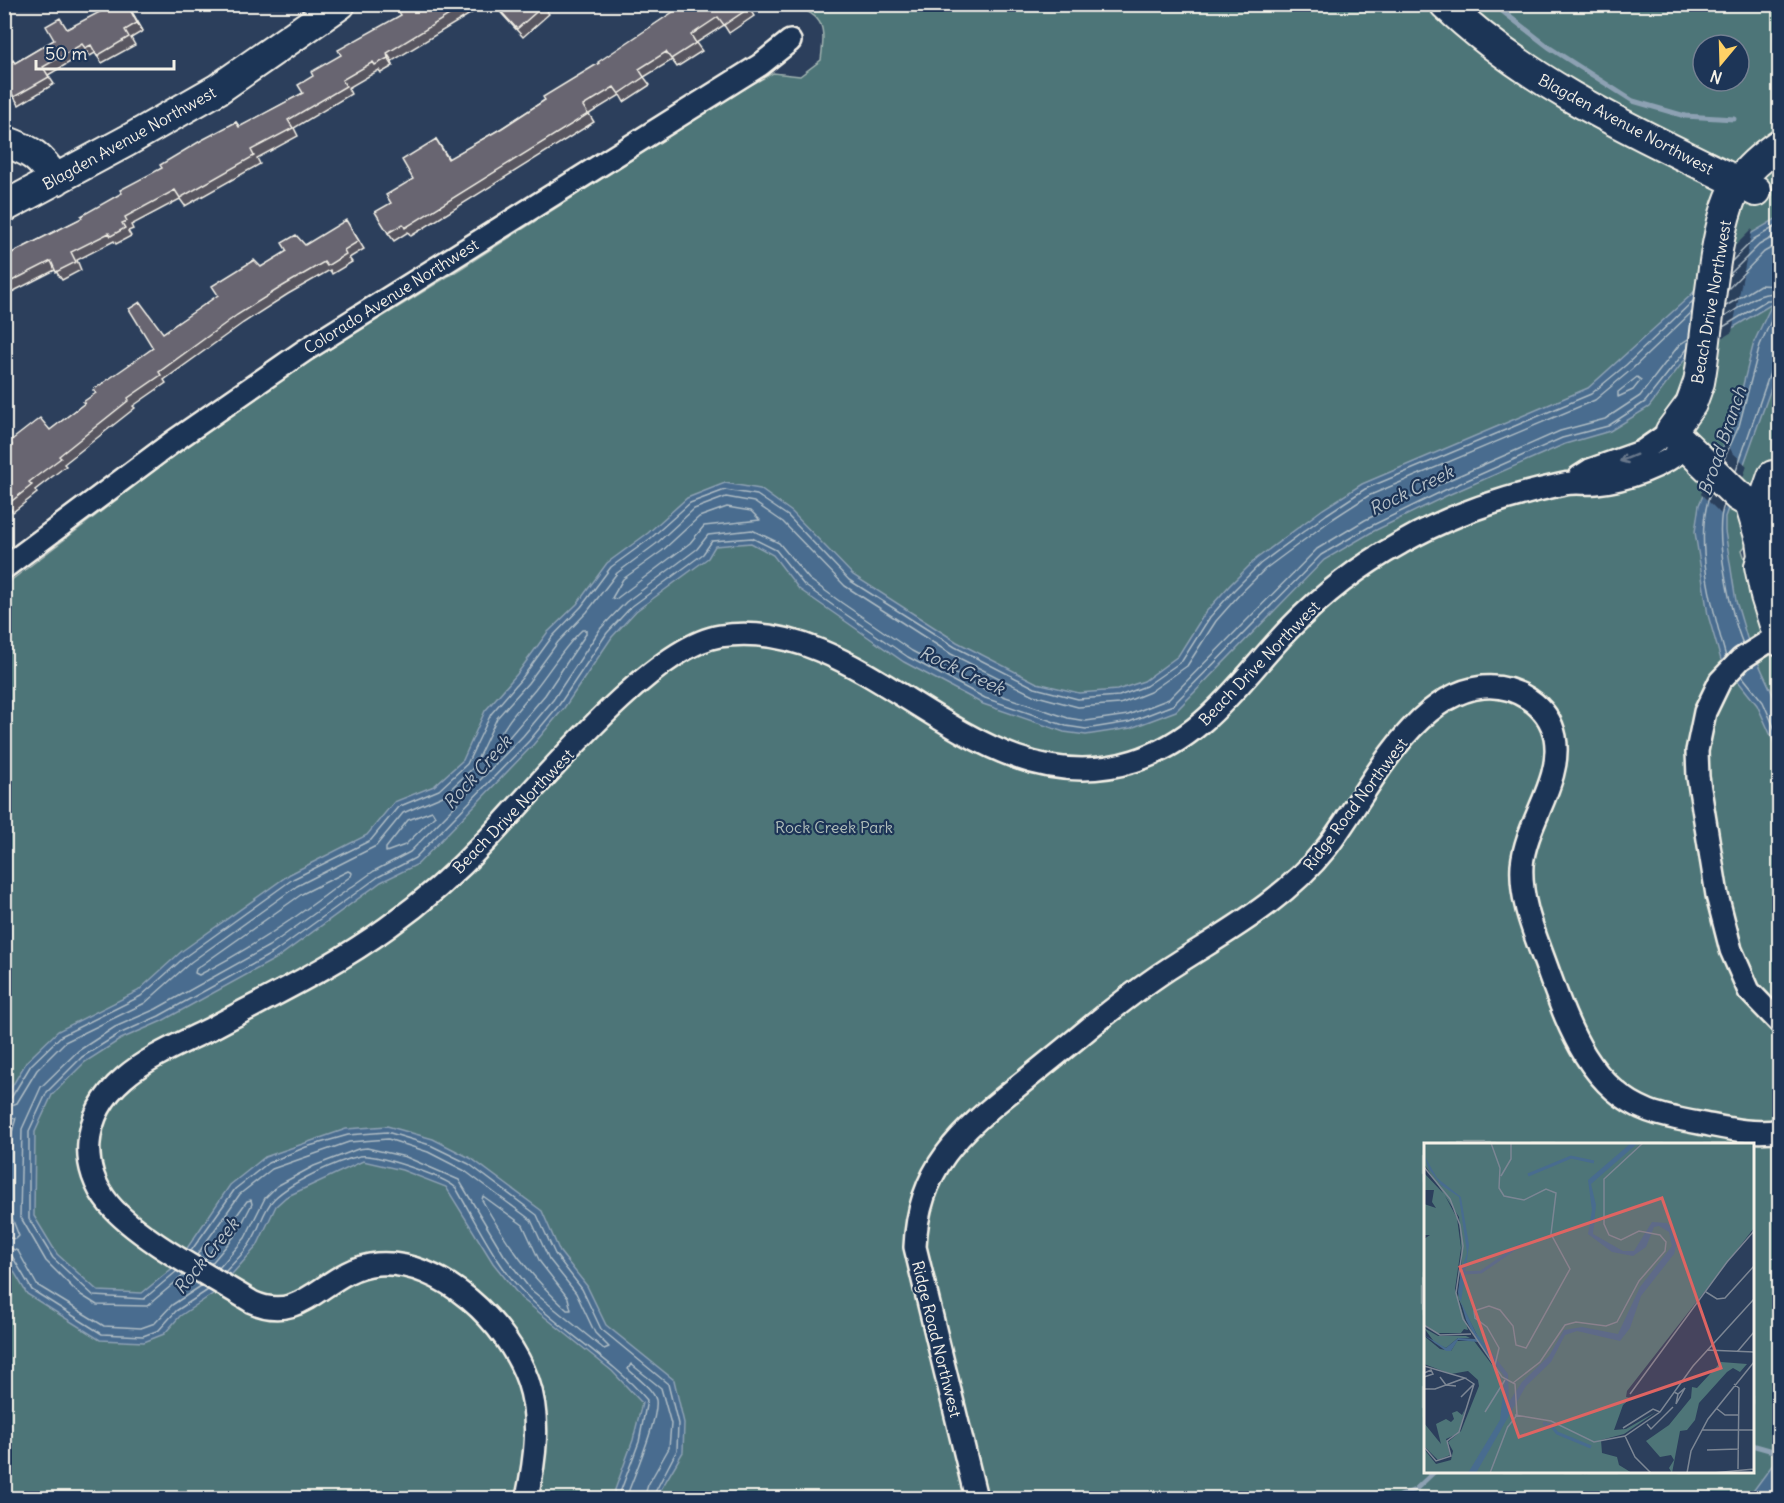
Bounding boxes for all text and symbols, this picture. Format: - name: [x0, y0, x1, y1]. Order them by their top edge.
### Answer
- scale bar: [36, 33, 174, 71]
- north arrow: [1691, 33, 1751, 93]
- text: 50 m: [45, 42, 87, 65]
- street label: Blagden Avenue Northwest: [1535, 70, 1717, 178]
- street label: Blagden Avenue Northwest: [39, 82, 220, 194]
- street label: Beach Drive Northwest: [1687, 218, 1735, 385]
- street label: Colorado Avenue Northwest: [300, 234, 482, 358]
- water label: Broad Branch: [1693, 383, 1752, 498]
- one-way arrow: [1619, 453, 1638, 464]
- water label: Rock Creek: [1365, 459, 1459, 520]
- street label: Beach Drive Northwest: [1194, 596, 1324, 730]
- water label: Rock Creek: [916, 640, 1010, 700]
- water label: Rock Creek: [438, 729, 517, 814]
- street label: Ridge Road Northwest: [1299, 733, 1412, 874]
- street label: Beach Drive Northwest: [448, 744, 578, 878]
- park label: Rock Creek Park: [775, 817, 893, 837]
- inset map: [1424, 1143, 1754, 1473]
- water label: Rock Creek: [168, 1212, 245, 1299]
- street label: Ridge Road Northwest: [908, 1259, 966, 1420]

